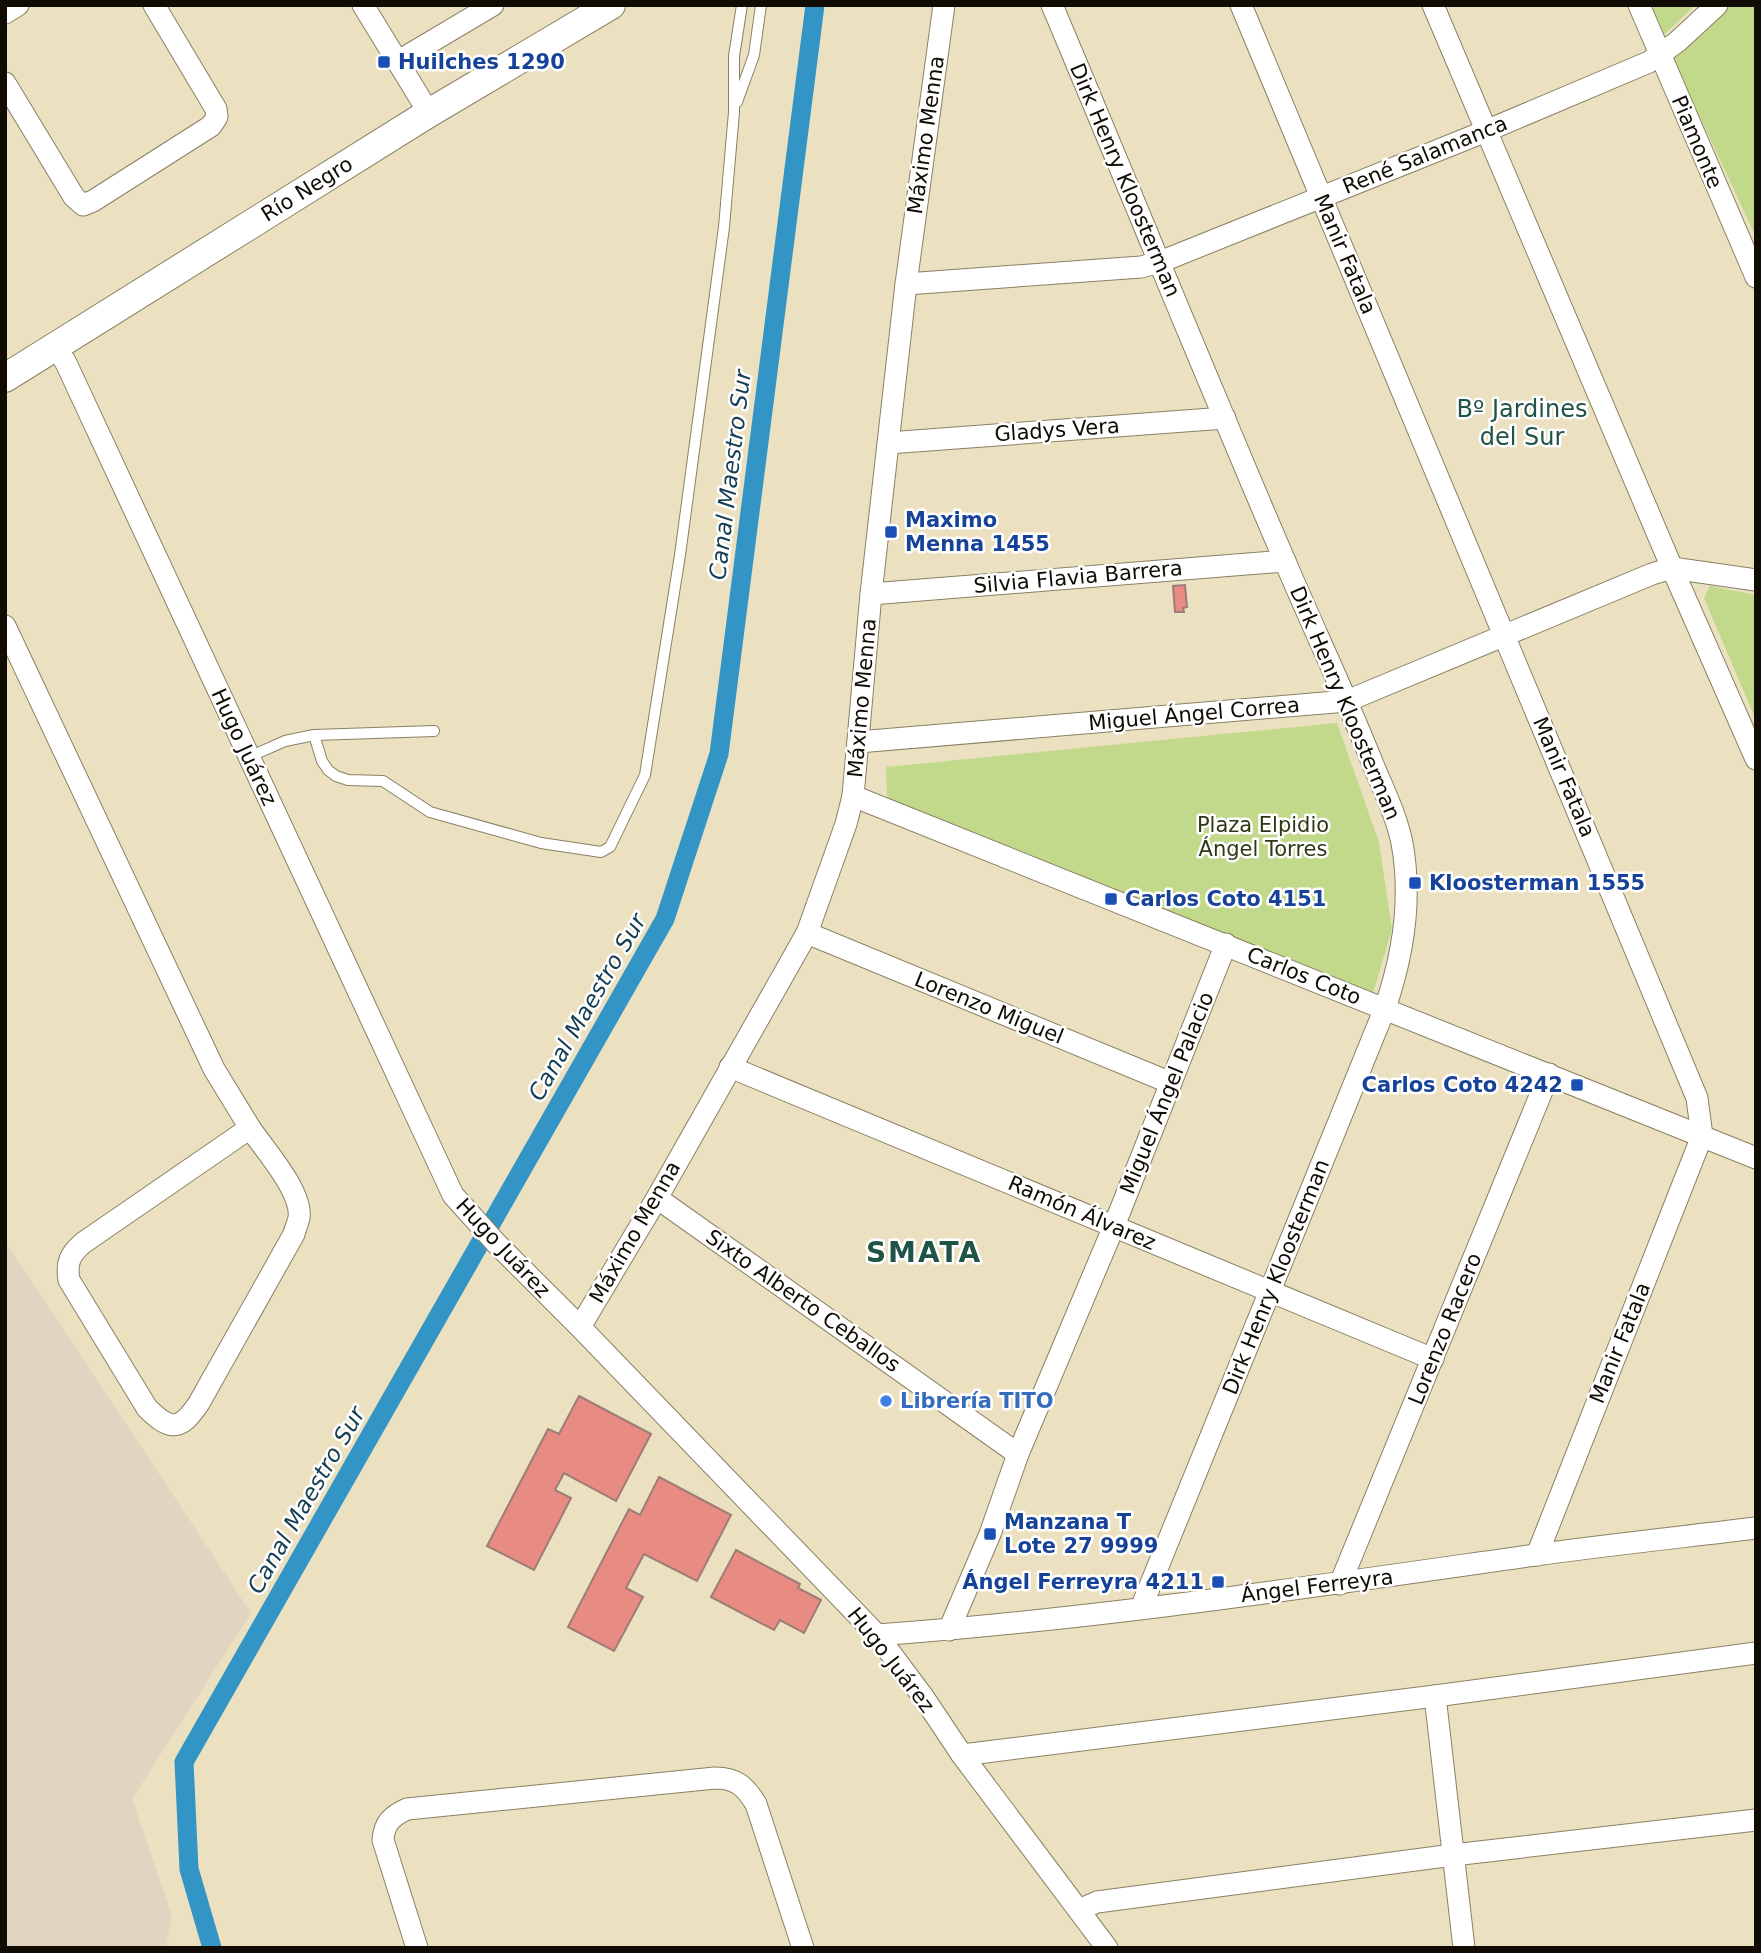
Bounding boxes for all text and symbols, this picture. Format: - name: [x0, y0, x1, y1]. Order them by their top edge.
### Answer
- place label: Huilches 1290: [398, 50, 565, 74]
- marker: Huilches 1290: [376, 54, 392, 70]
- street label: Máximo Menna: [903, 54, 949, 216]
- street label: Dirk Henry Kloosterman: [1065, 60, 1185, 300]
- street label: Piamonte: [1667, 92, 1727, 192]
- street label: René Salamanca: [1339, 111, 1511, 199]
- street label: Río Negro: [257, 152, 357, 226]
- street label: Manir Fatala: [1309, 190, 1381, 318]
- water label: Canal Maestro Sur: [704, 367, 756, 581]
- district label: Bº Jardines del Sur: [1456, 395, 1588, 451]
- street label: Gladys Vera: [994, 414, 1120, 446]
- place label: Maximo Menna 1455: [905, 508, 1050, 556]
- marker: Maximo Menna 1455: [883, 524, 899, 540]
- street label: Silvia Flavia Barrera: [973, 556, 1183, 598]
- street label: Dirk Henry Kloosterman: [1285, 583, 1405, 823]
- street label: Máximo Menna: [843, 617, 881, 779]
- street label: Hugo Juárez: [206, 685, 282, 809]
- street label: Miguel Ángel Correa: [1087, 692, 1301, 735]
- street label: Manir Fatala: [1528, 713, 1600, 841]
- park label: Plaza Elpidio Ángel Torres: [1197, 813, 1329, 861]
- place label: Kloosterman 1555: [1429, 871, 1645, 895]
- marker: Kloosterman 1555: [1407, 875, 1423, 891]
- place label: Carlos Coto 4151: [1125, 887, 1326, 911]
- marker: Carlos Coto 4151: [1103, 891, 1119, 907]
- water label: Canal Maestro Sur: [523, 908, 652, 1105]
- street label: Carlos Coto: [1243, 942, 1365, 1010]
- street label: Lorenzo Miguel: [911, 967, 1067, 1049]
- street label: Miguel Ángel Palacio: [1114, 988, 1219, 1198]
- place label: Carlos Coto 4242: [1362, 1073, 1563, 1097]
- marker: Carlos Coto 4242: [1569, 1077, 1585, 1093]
- street label: Dirk Henry Kloosterman: [1218, 1156, 1334, 1398]
- street label: Máximo Menna: [585, 1157, 685, 1307]
- street label: Ramón Álvarez: [1005, 1170, 1160, 1255]
- street label: Hugo Juárez: [451, 1194, 555, 1302]
- street label: Sixto Alberto Ceballos: [701, 1225, 905, 1377]
- district label: SMATA: [866, 1236, 982, 1269]
- street label: Lorenzo Racero: [1404, 1250, 1486, 1408]
- street label: Manir Fatala: [1585, 1279, 1655, 1407]
- place label: Librería TITO: [900, 1389, 1054, 1413]
- marker: Librería TITO: [878, 1393, 894, 1409]
- water label: Canal Maestro Sur: [242, 1401, 371, 1598]
- place label: Manzana T Lote 27 9999: [1004, 1510, 1158, 1558]
- marker: Manzana T Lote 27 9999: [982, 1526, 998, 1542]
- street label: Ángel Ferreyra: [1239, 1564, 1395, 1607]
- place label: Ángel Ferreyra 4211: [962, 1569, 1204, 1594]
- marker: Ángel Ferreyra 4211: [1210, 1574, 1226, 1590]
- street label: Hugo Juárez: [843, 1603, 939, 1717]

